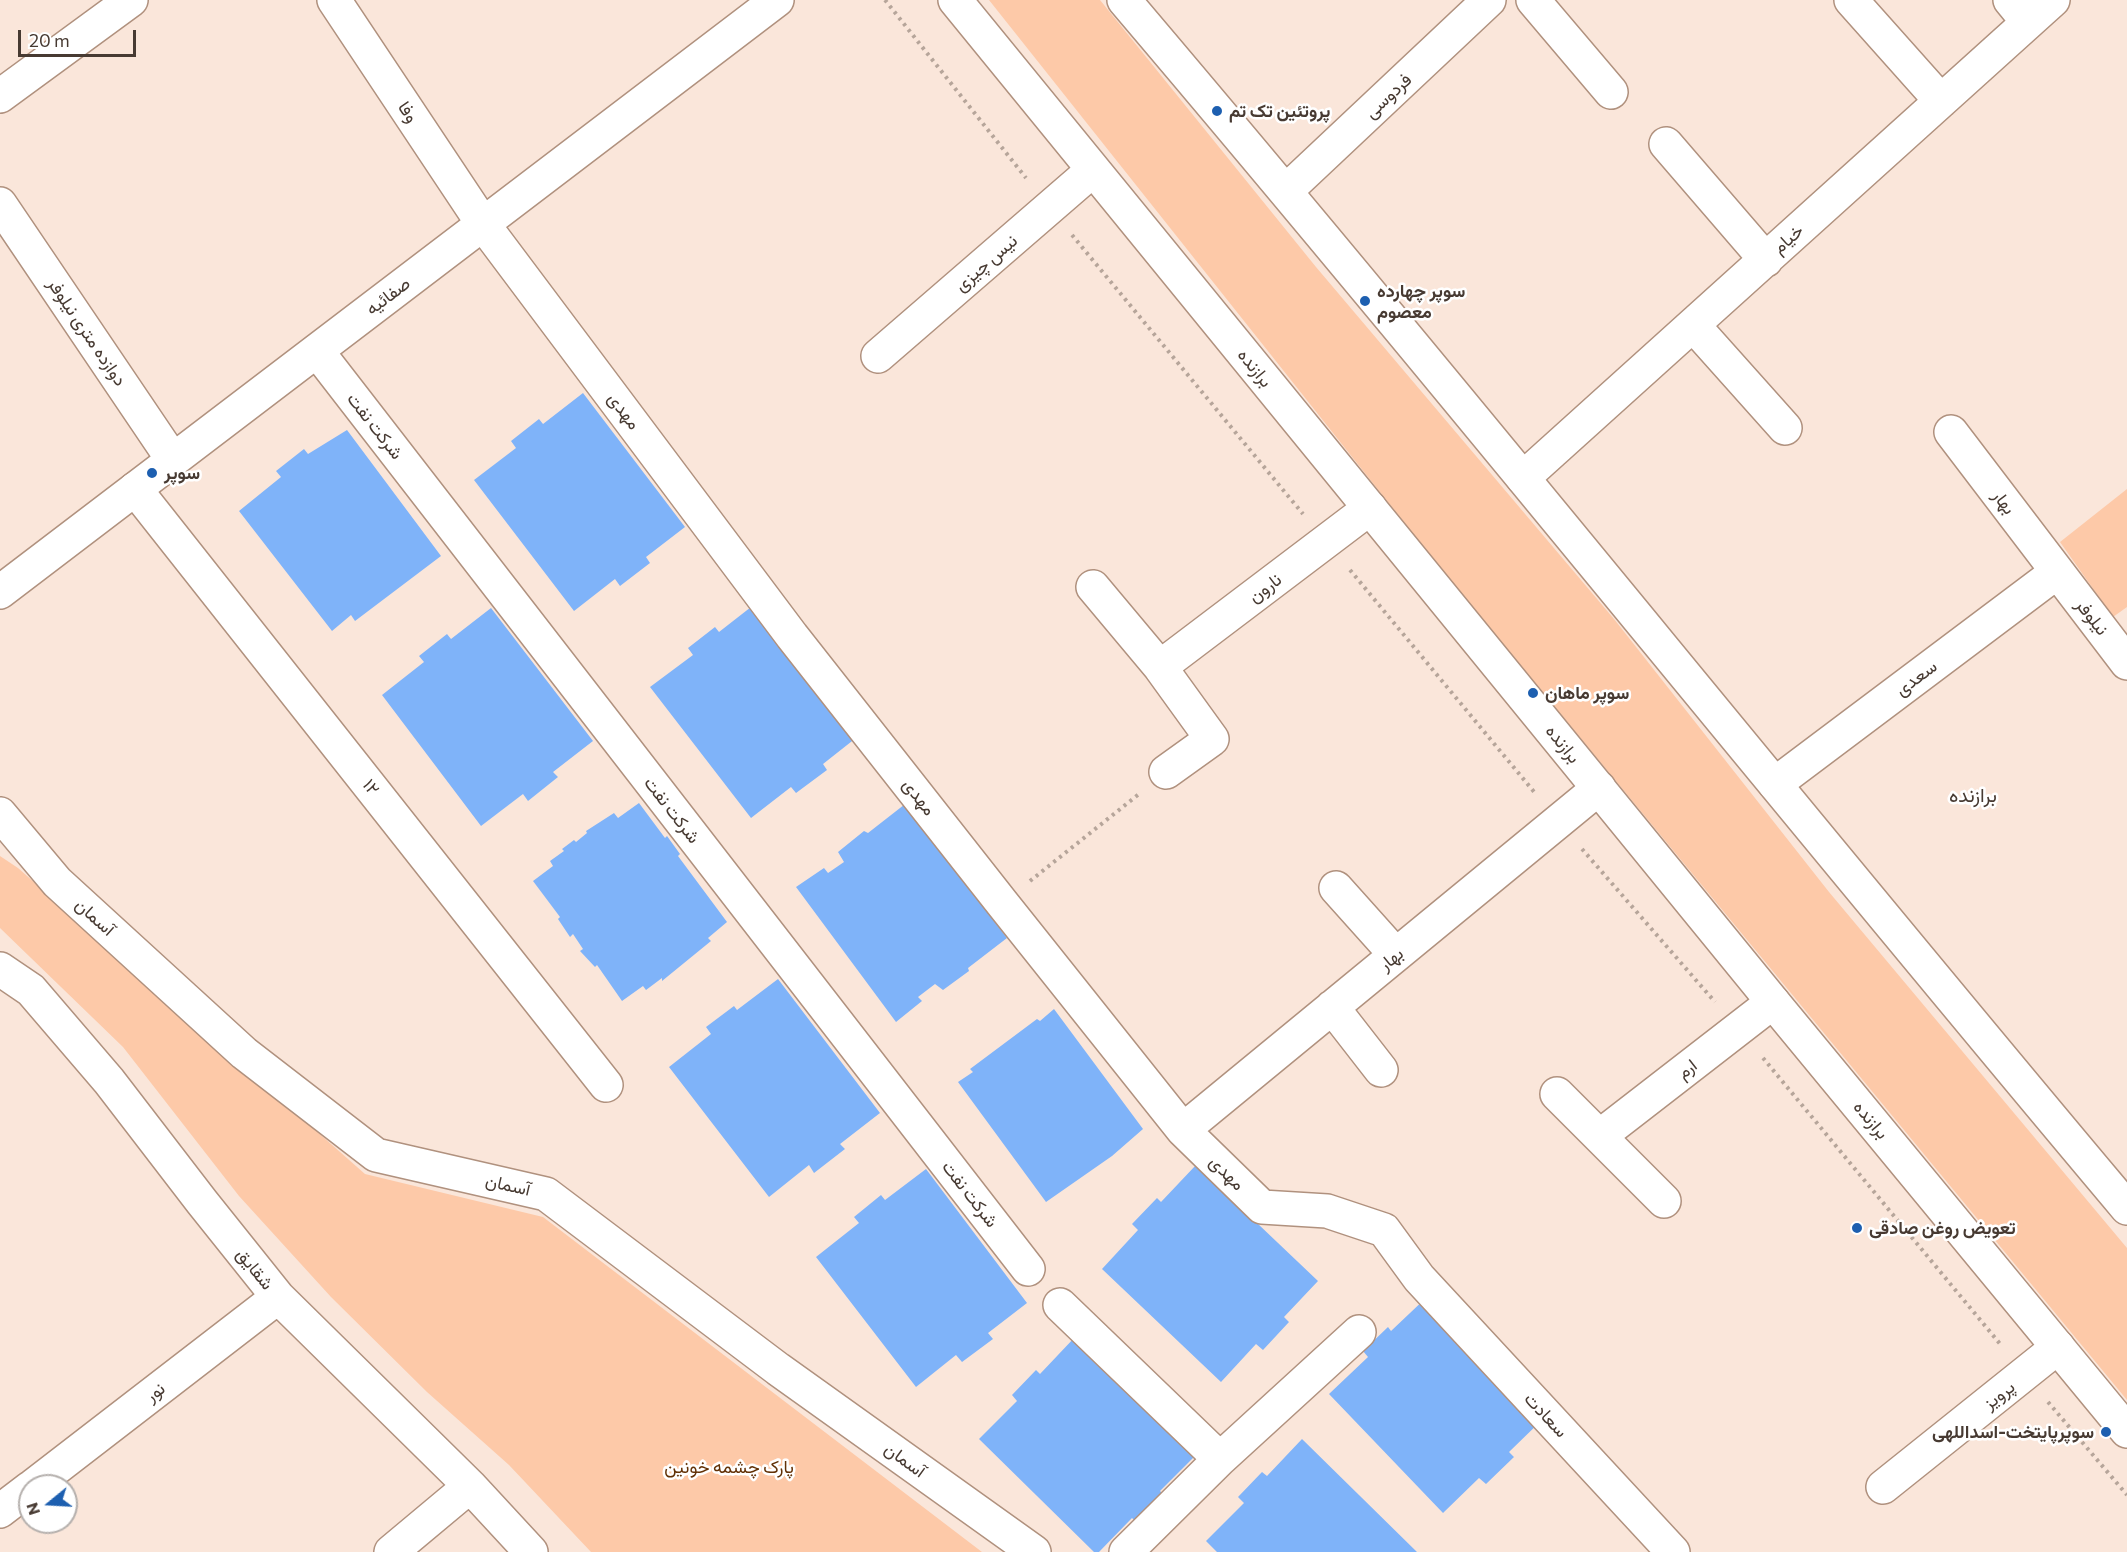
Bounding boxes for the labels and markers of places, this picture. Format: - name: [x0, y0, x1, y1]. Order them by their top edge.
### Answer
- place label: پروتئین تک تم: [1229, 100, 1331, 122]
- marker: پروتئین تک تم: [1210, 104, 1224, 118]
- place label: سوپر چهارده معصوم: [1377, 280, 1465, 322]
- marker: سوپر چهارده معصوم: [1358, 294, 1372, 308]
- place label: سوپر: [164, 462, 200, 484]
- marker: سوپر: [145, 466, 159, 480]
- place label: سوپر ماهان: [1545, 682, 1629, 704]
- marker: سوپر ماهان: [1526, 686, 1540, 700]
- place label: تعویض روغن صادقی: [1869, 1217, 2016, 1239]
- marker: تعویض روغن صادقی: [1850, 1221, 1864, 1235]
- place label: سوپرپایتخت-اسداللهی: [1932, 1421, 2094, 1443]
- marker: سوپرپایتخت-اسداللهی: [2099, 1425, 2113, 1439]

